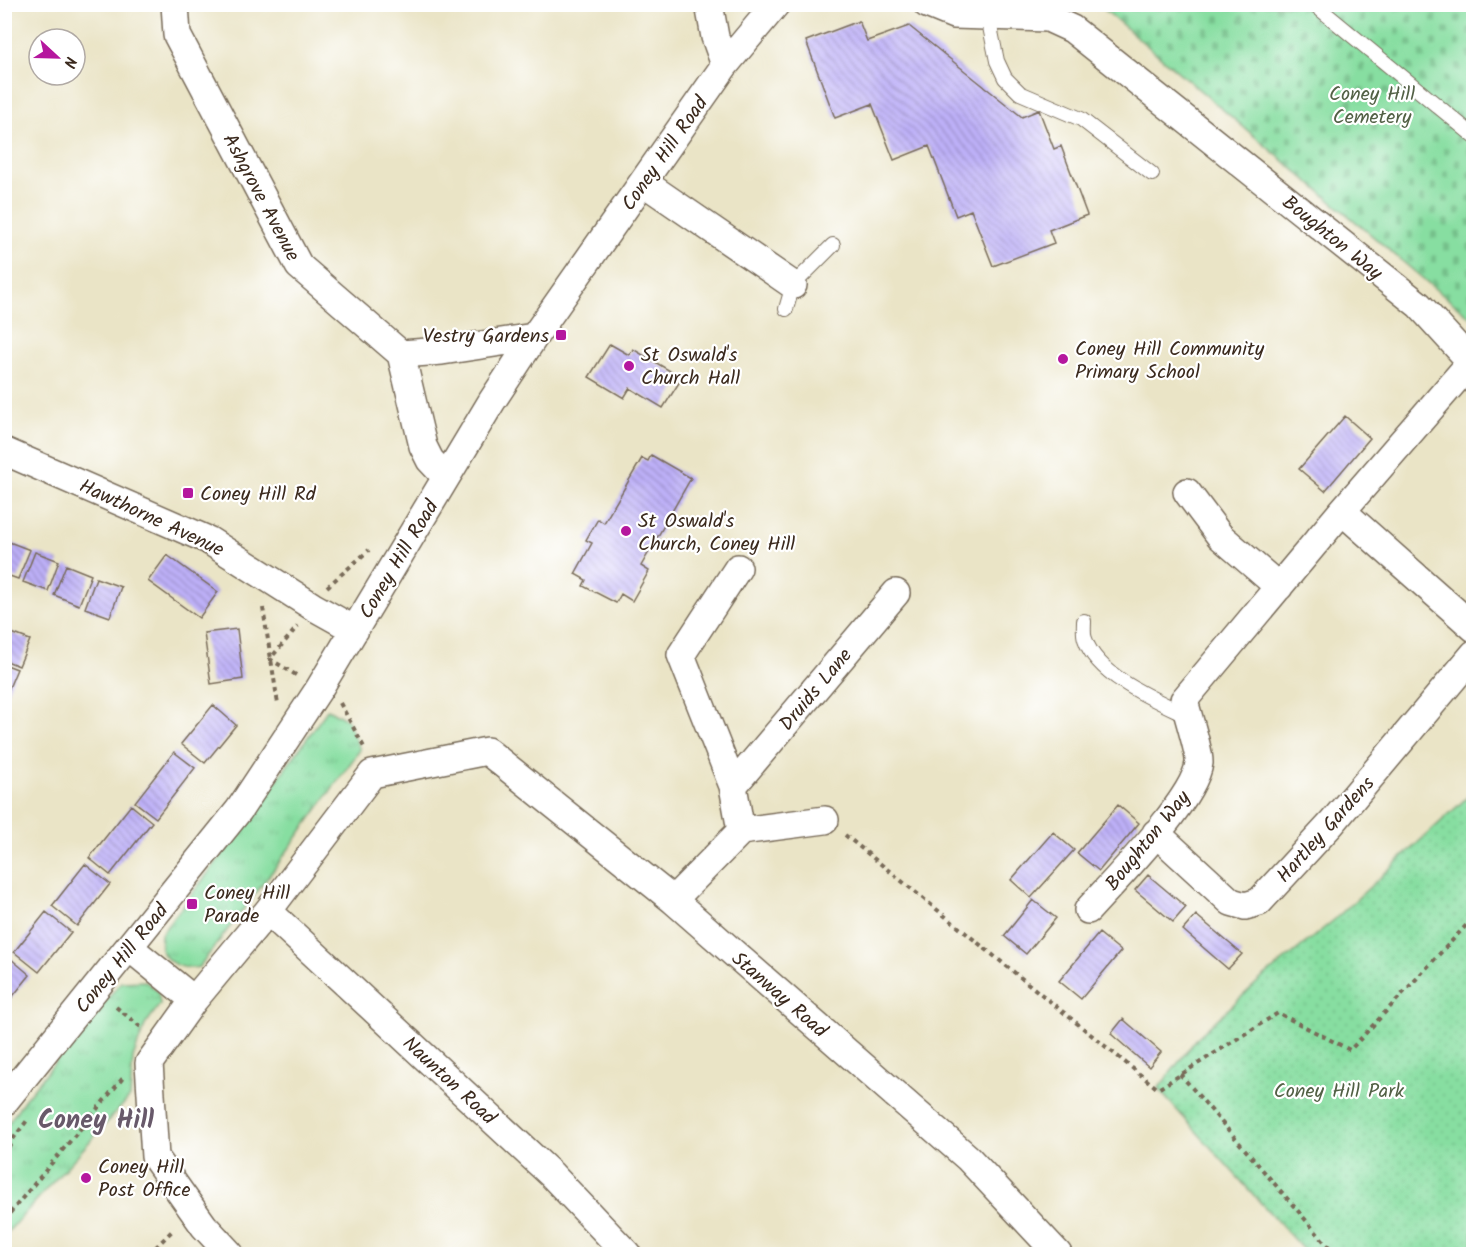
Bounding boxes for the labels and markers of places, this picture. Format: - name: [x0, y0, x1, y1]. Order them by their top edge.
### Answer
- place label: Vestry Gardens: [423, 321, 549, 353]
- marker: Vestry Gardens: [554, 328, 568, 342]
- place label: Coney Hill Community Primary School: [1075, 334, 1265, 389]
- place label: St Oswald's Church Hall: [641, 340, 740, 395]
- marker: Coney Hill Community Primary School: [1056, 352, 1070, 366]
- marker: St Oswald's Church Hall: [622, 359, 636, 373]
- place label: Coney Hill Rd: [200, 479, 317, 511]
- marker: Coney Hill Rd: [181, 486, 195, 500]
- place label: St Oswald's Church, Coney Hill: [638, 506, 795, 561]
- marker: St Oswald's Church, Coney Hill: [619, 524, 633, 538]
- place label: Coney Hill Parade: [204, 878, 290, 933]
- marker: Coney Hill Parade: [185, 897, 199, 911]
- place label: Coney Hill Post Office: [98, 1152, 190, 1207]
- marker: Coney Hill Post Office: [79, 1171, 93, 1185]

